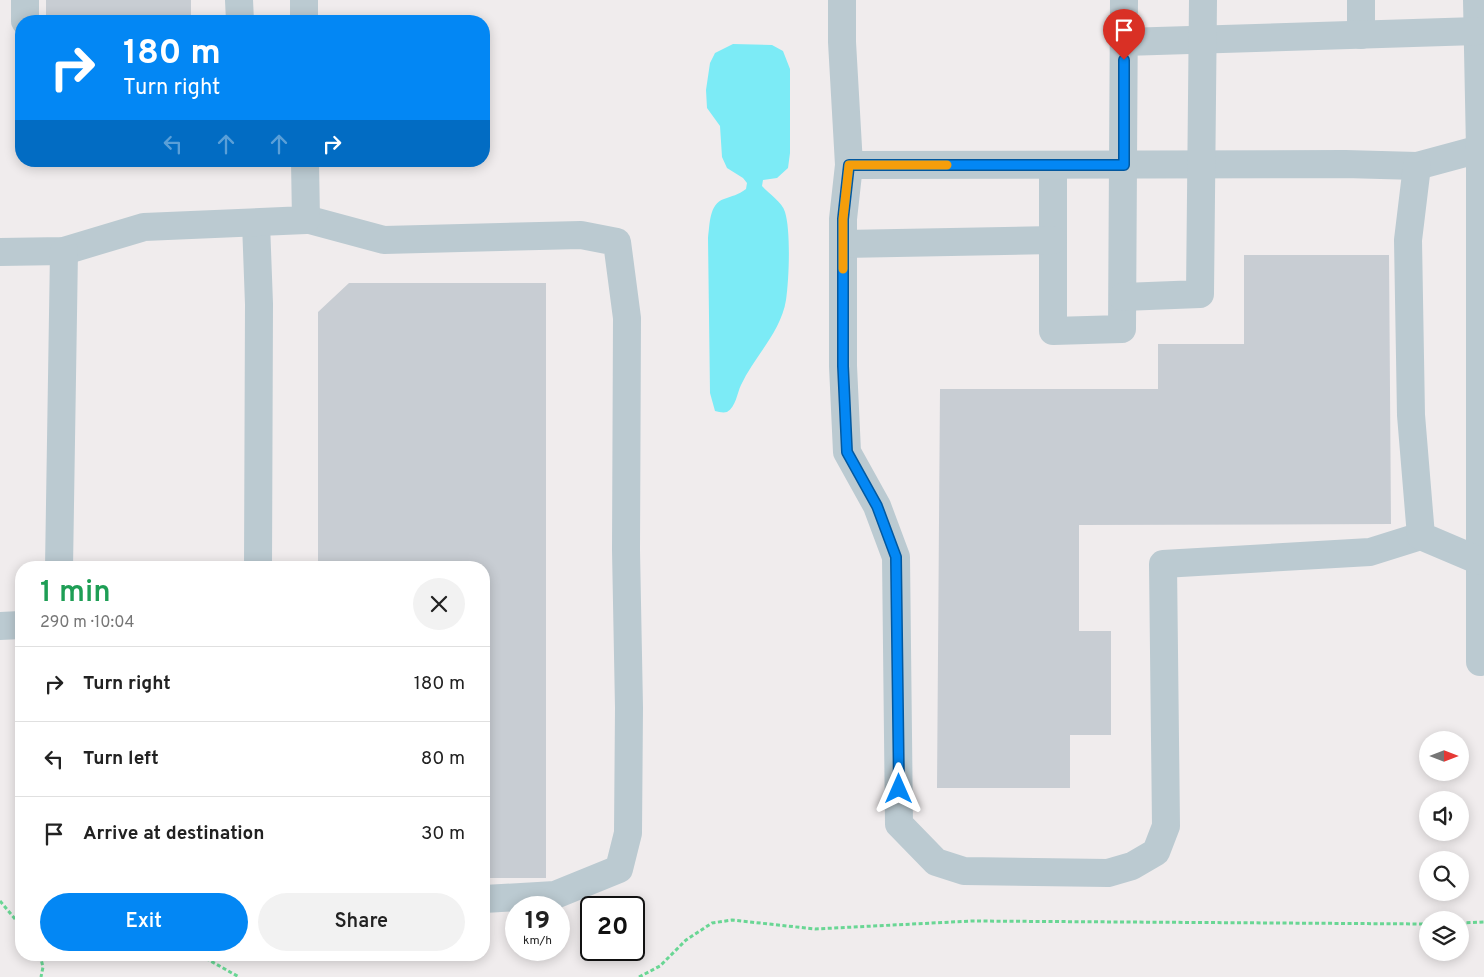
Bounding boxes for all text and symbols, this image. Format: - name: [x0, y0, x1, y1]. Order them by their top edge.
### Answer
- pin: [1103, 9, 1145, 60]
- icon: arrive: [1110, 16, 1138, 44]
- text: 180 m: [123, 32, 221, 76]
- icon: right: [40, 35, 105, 100]
- text: Turn right: [123, 75, 220, 102]
- icon: left: [159, 130, 187, 158]
- icon: ahead: [212, 130, 240, 158]
- icon: ahead: [265, 130, 293, 158]
- icon: right: [318, 130, 346, 158]
- text: 1 min: [40, 575, 111, 612]
- button: close: [413, 578, 465, 630]
- text: 290 m · 10:04: [40, 613, 134, 633]
- icon: right: [40, 670, 68, 698]
- text: Turn right: [83, 672, 171, 696]
- text: 180 m: [414, 672, 465, 696]
- north arrow: [1419, 731, 1469, 781]
- map controls: [1419, 731, 1469, 961]
- icon: left: [40, 745, 68, 773]
- text: Turn left: [83, 747, 159, 771]
- text: 80 m: [421, 747, 465, 771]
- position arrow: [872, 762, 924, 814]
- button: sound: [1419, 791, 1469, 841]
- icon: arrive: [40, 820, 68, 848]
- text: Arrive at destination: [83, 822, 264, 846]
- text: 30 m: [421, 822, 465, 846]
- button: search: [1419, 851, 1469, 901]
- button: Exit: [40, 893, 248, 951]
- button: Share: [258, 893, 465, 951]
- speed limit sign: 20: [580, 896, 645, 961]
- text: 19: [525, 906, 550, 938]
- button: layers: [1419, 911, 1469, 961]
- text: km/h: [523, 933, 552, 949]

